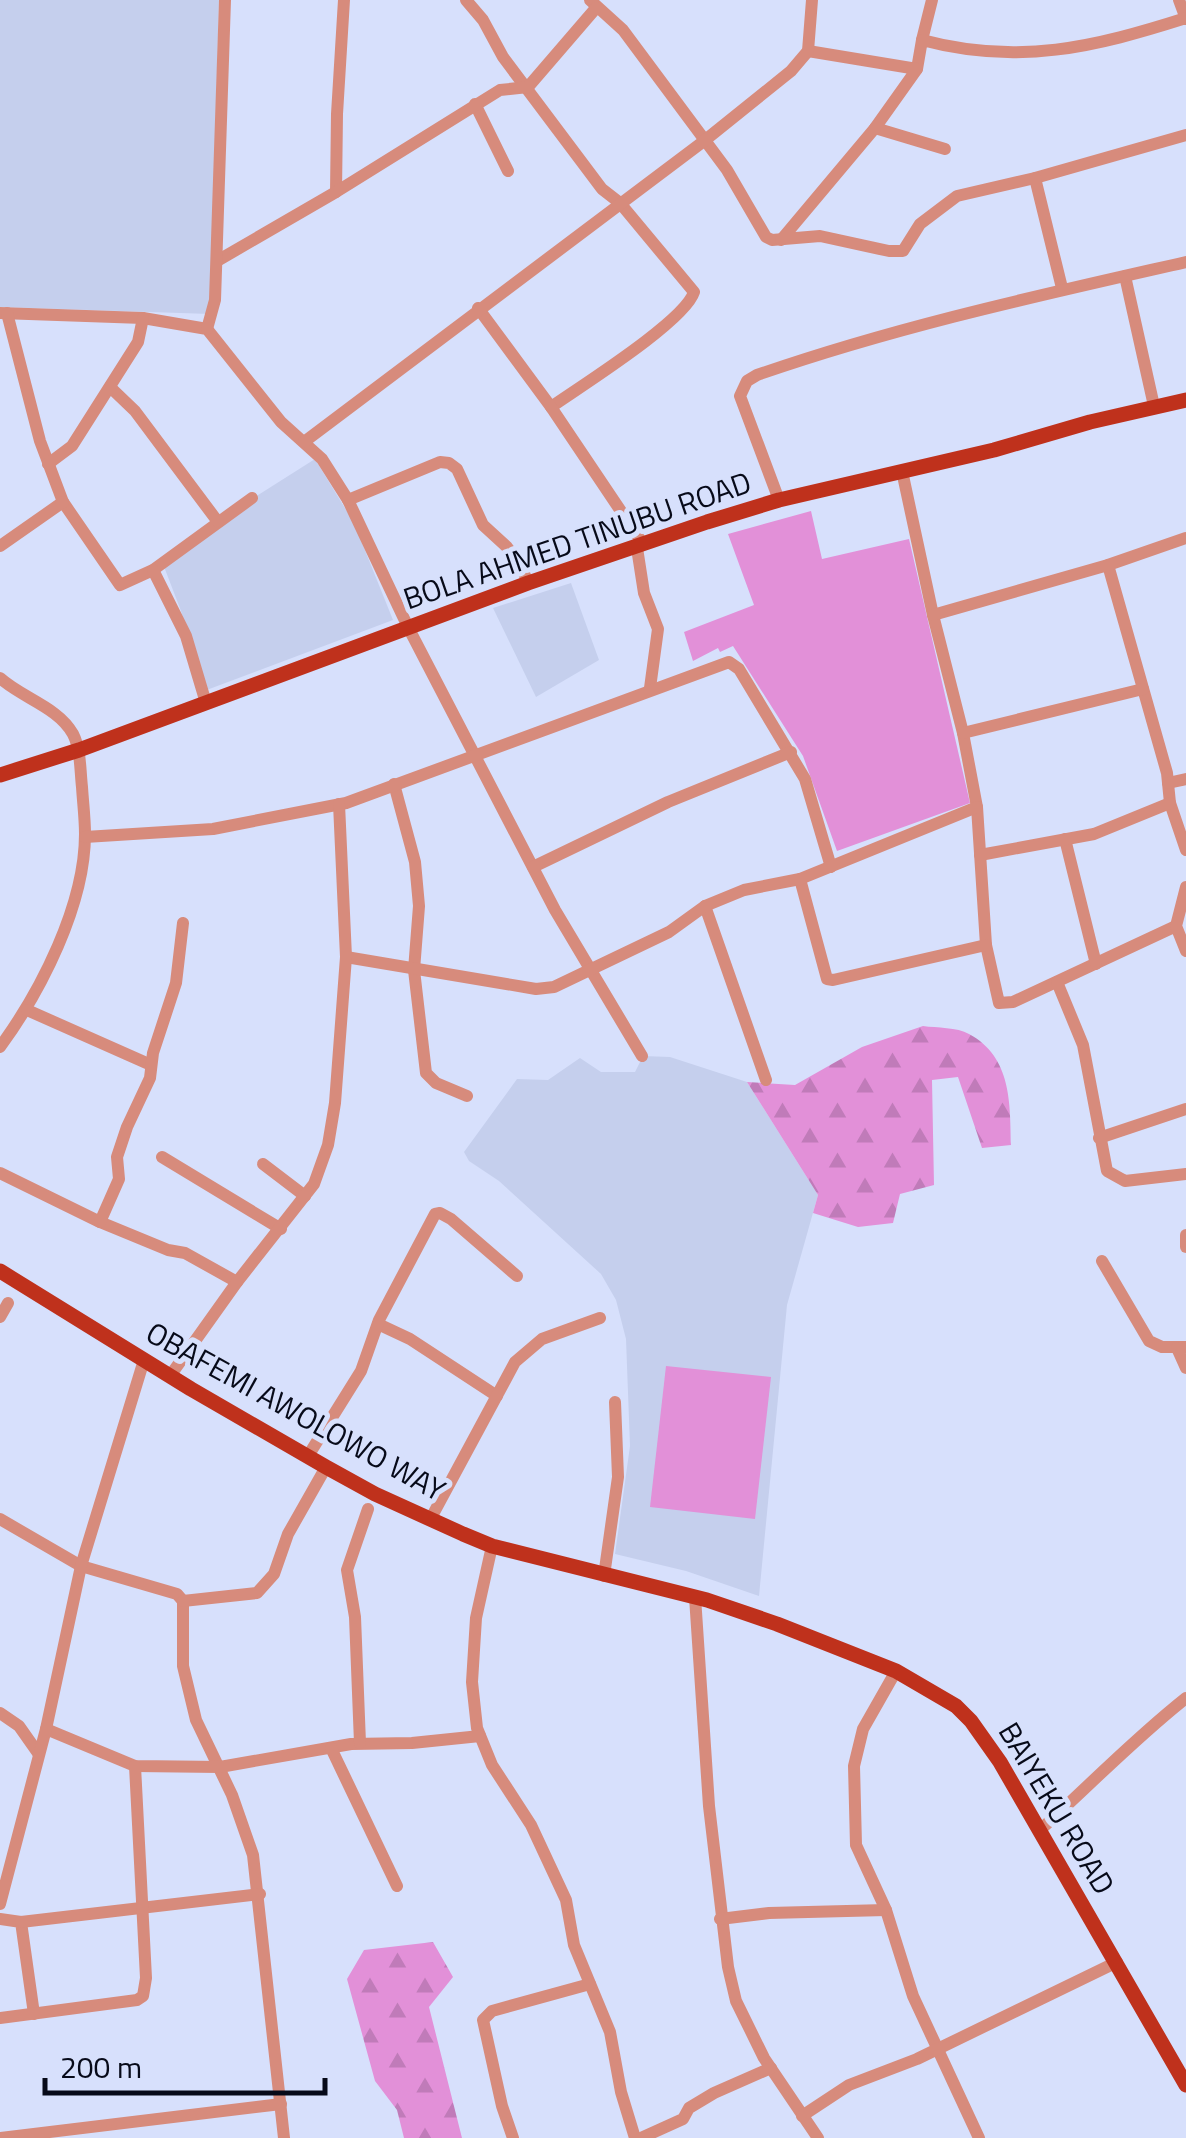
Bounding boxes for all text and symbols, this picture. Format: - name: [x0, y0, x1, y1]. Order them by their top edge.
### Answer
- street label: BOLA AHMED TINUBU ROAD: [397, 459, 757, 621]
- street label: OBAFEMI AWOLOWO WAY: [138, 1309, 454, 1513]
- street label: BAIYEKU ROAD: [987, 1713, 1127, 1903]
- scale bar: [45, 2033, 325, 2095]
- text: 200 m: [60, 2044, 142, 2090]

